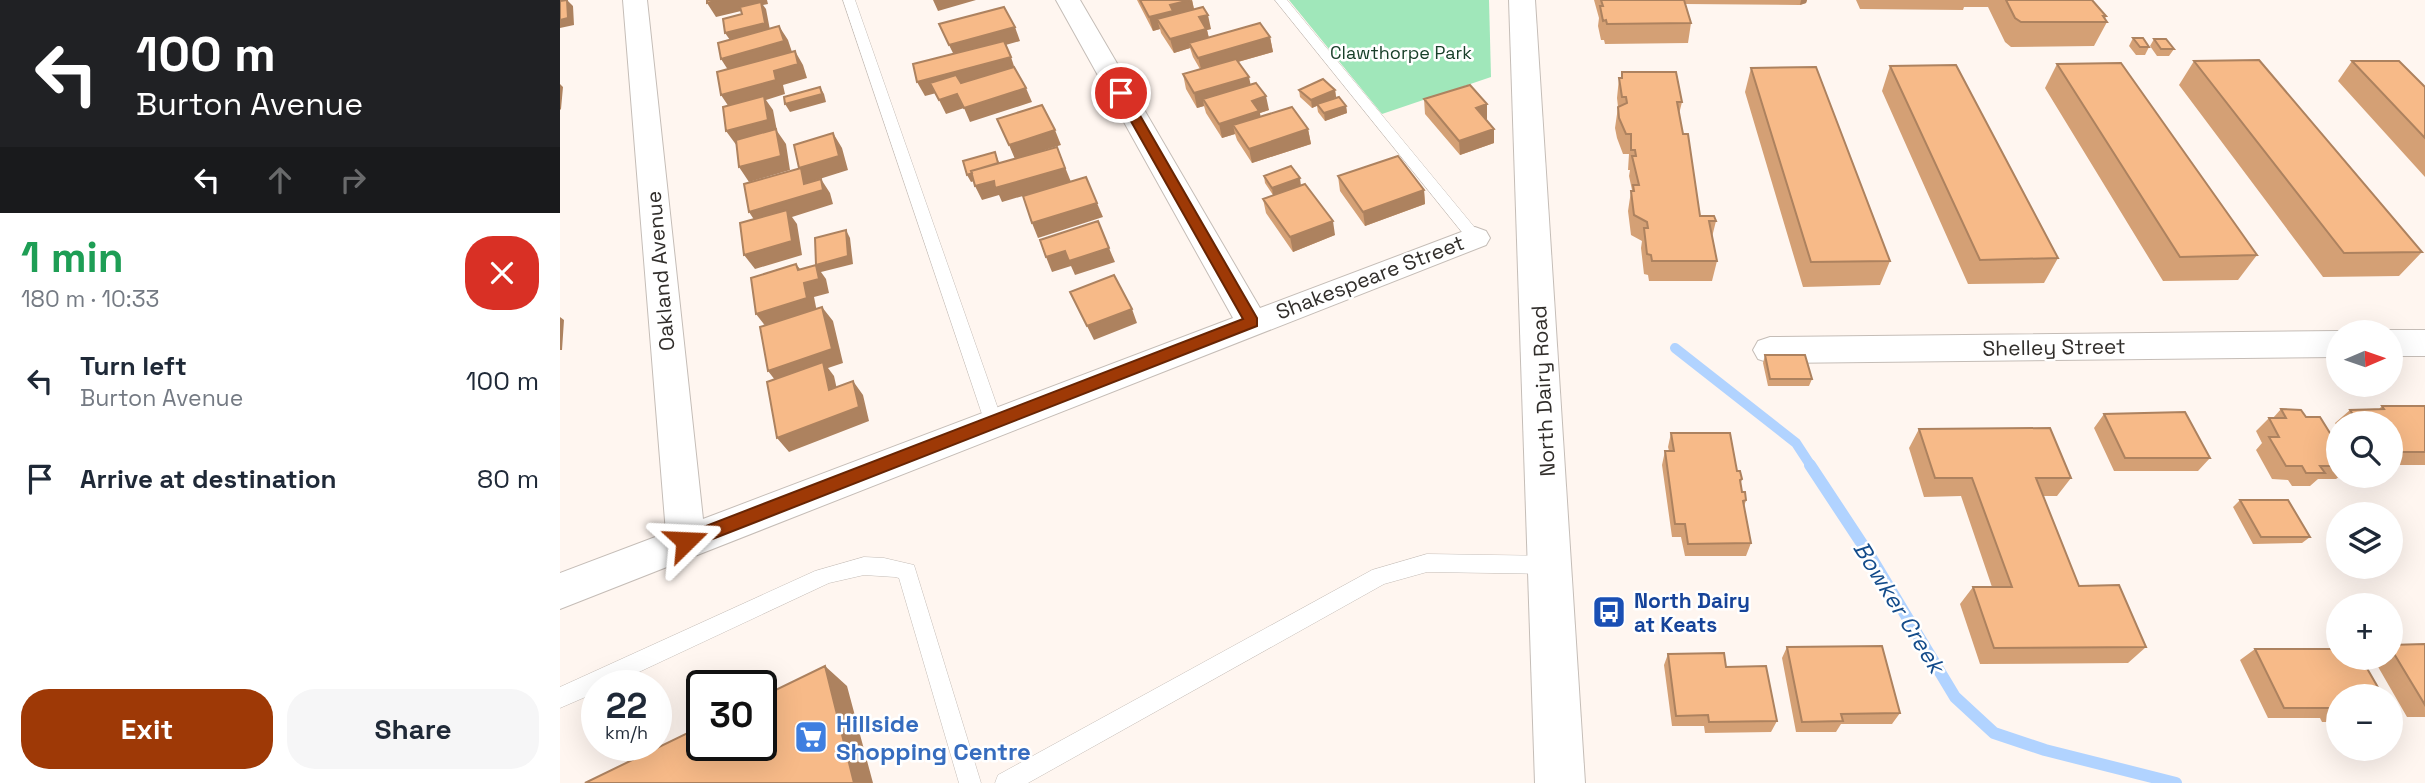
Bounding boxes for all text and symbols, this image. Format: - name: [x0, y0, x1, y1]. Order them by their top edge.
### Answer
- text: 100 m: [136, 23, 276, 85]
- icon: left: [21, 28, 112, 119]
- park label: Clawthorpe Park: [1330, 41, 1472, 64]
- pin: [1091, 63, 1151, 123]
- icon: arrive: [1102, 74, 1140, 112]
- text: Burton Avenue: [136, 84, 363, 124]
- icon: left: [188, 161, 226, 199]
- icon: ahead: [261, 161, 299, 199]
- icon: right: [334, 161, 372, 199]
- street label: Oakland Avenue: [640, 190, 680, 352]
- street label: Shakespeare Street: [1272, 229, 1468, 325]
- text: 1 min: [21, 231, 124, 284]
- button: close: [465, 236, 539, 310]
- text: 180 m · 10:33: [21, 284, 159, 314]
- street label: North Dairy Road: [1525, 305, 1561, 477]
- north arrow: [2326, 320, 2403, 397]
- map controls: [2326, 320, 2403, 761]
- street label: Shelley Street: [1982, 332, 2126, 362]
- text: Turn left: [80, 349, 187, 383]
- icon: left: [21, 362, 59, 400]
- text: 100 m: [466, 364, 539, 398]
- text: Burton Avenue: [80, 383, 243, 413]
- button: search: [2326, 411, 2403, 488]
- icon: arrive: [21, 460, 59, 498]
- text: Arrive at destination: [80, 462, 337, 496]
- text: 80 m: [477, 462, 539, 496]
- button: layers: [2326, 502, 2403, 579]
- position arrow: [649, 504, 723, 578]
- water label: Bowker Creek: [1846, 535, 1953, 681]
- place label: North Dairy at Keats: [1634, 587, 1750, 638]
- bus stop icon: North Dairy at Keats: [1590, 593, 1628, 631]
- button: +: [2326, 593, 2403, 670]
- speed limit sign: 30: [686, 670, 777, 761]
- text: 22: [606, 684, 647, 728]
- button: −: [2326, 684, 2403, 761]
- button: Exit: [21, 689, 273, 769]
- button: Share: [287, 689, 539, 769]
- place label: Hillside Shopping Centre: [836, 708, 1031, 767]
- supermarket icon: Hillside Shopping Centre: [792, 718, 830, 756]
- text: km/h: [605, 721, 648, 744]

